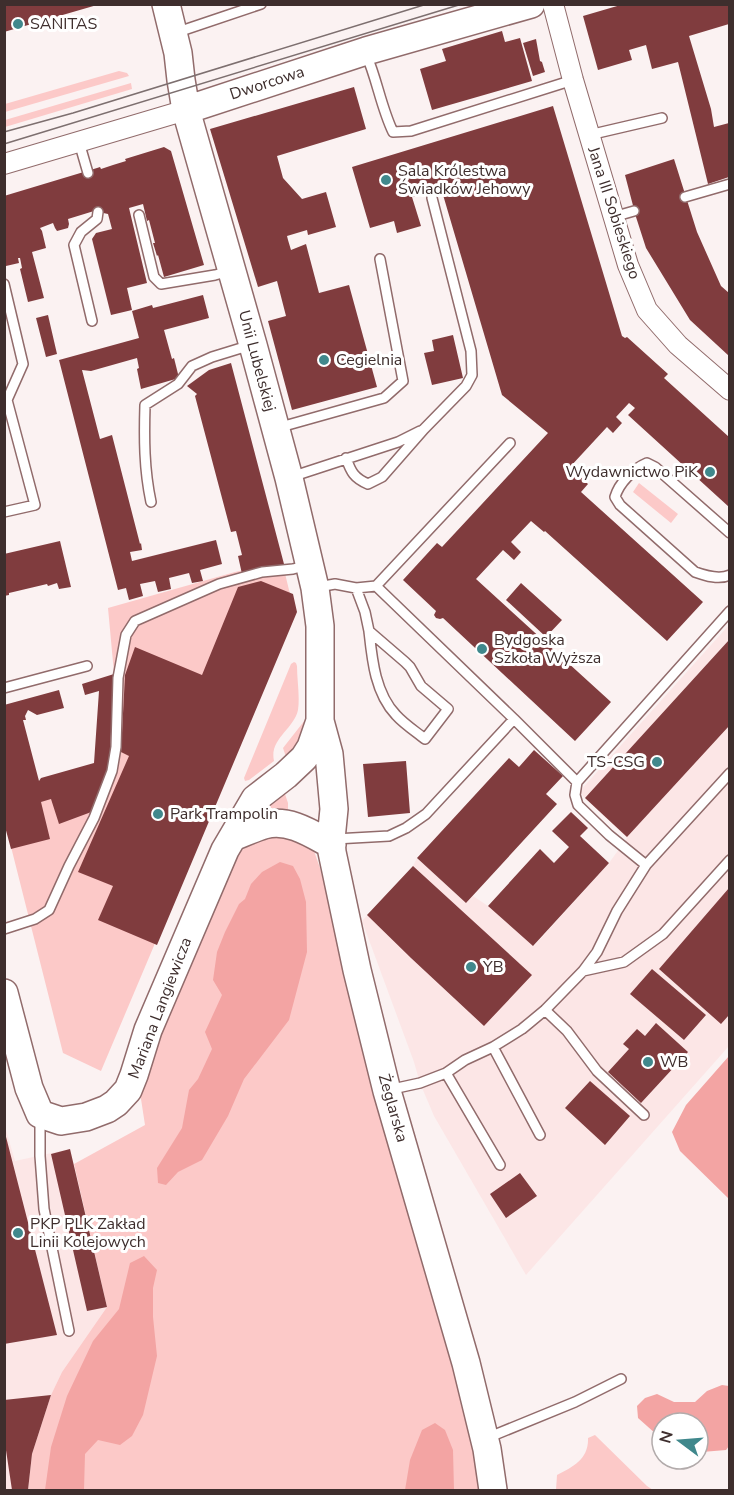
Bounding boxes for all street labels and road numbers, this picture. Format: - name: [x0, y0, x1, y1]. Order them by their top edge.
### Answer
- street label: Dworcowa: [227, 61, 307, 105]
- street label: Jana III Sobieskiego: [582, 143, 646, 282]
- street label: Unii Lubelskiej: [233, 308, 281, 414]
- street label: Mariana Langiewicza: [123, 934, 197, 1082]
- street label: Żeglarska: [373, 1071, 413, 1145]

